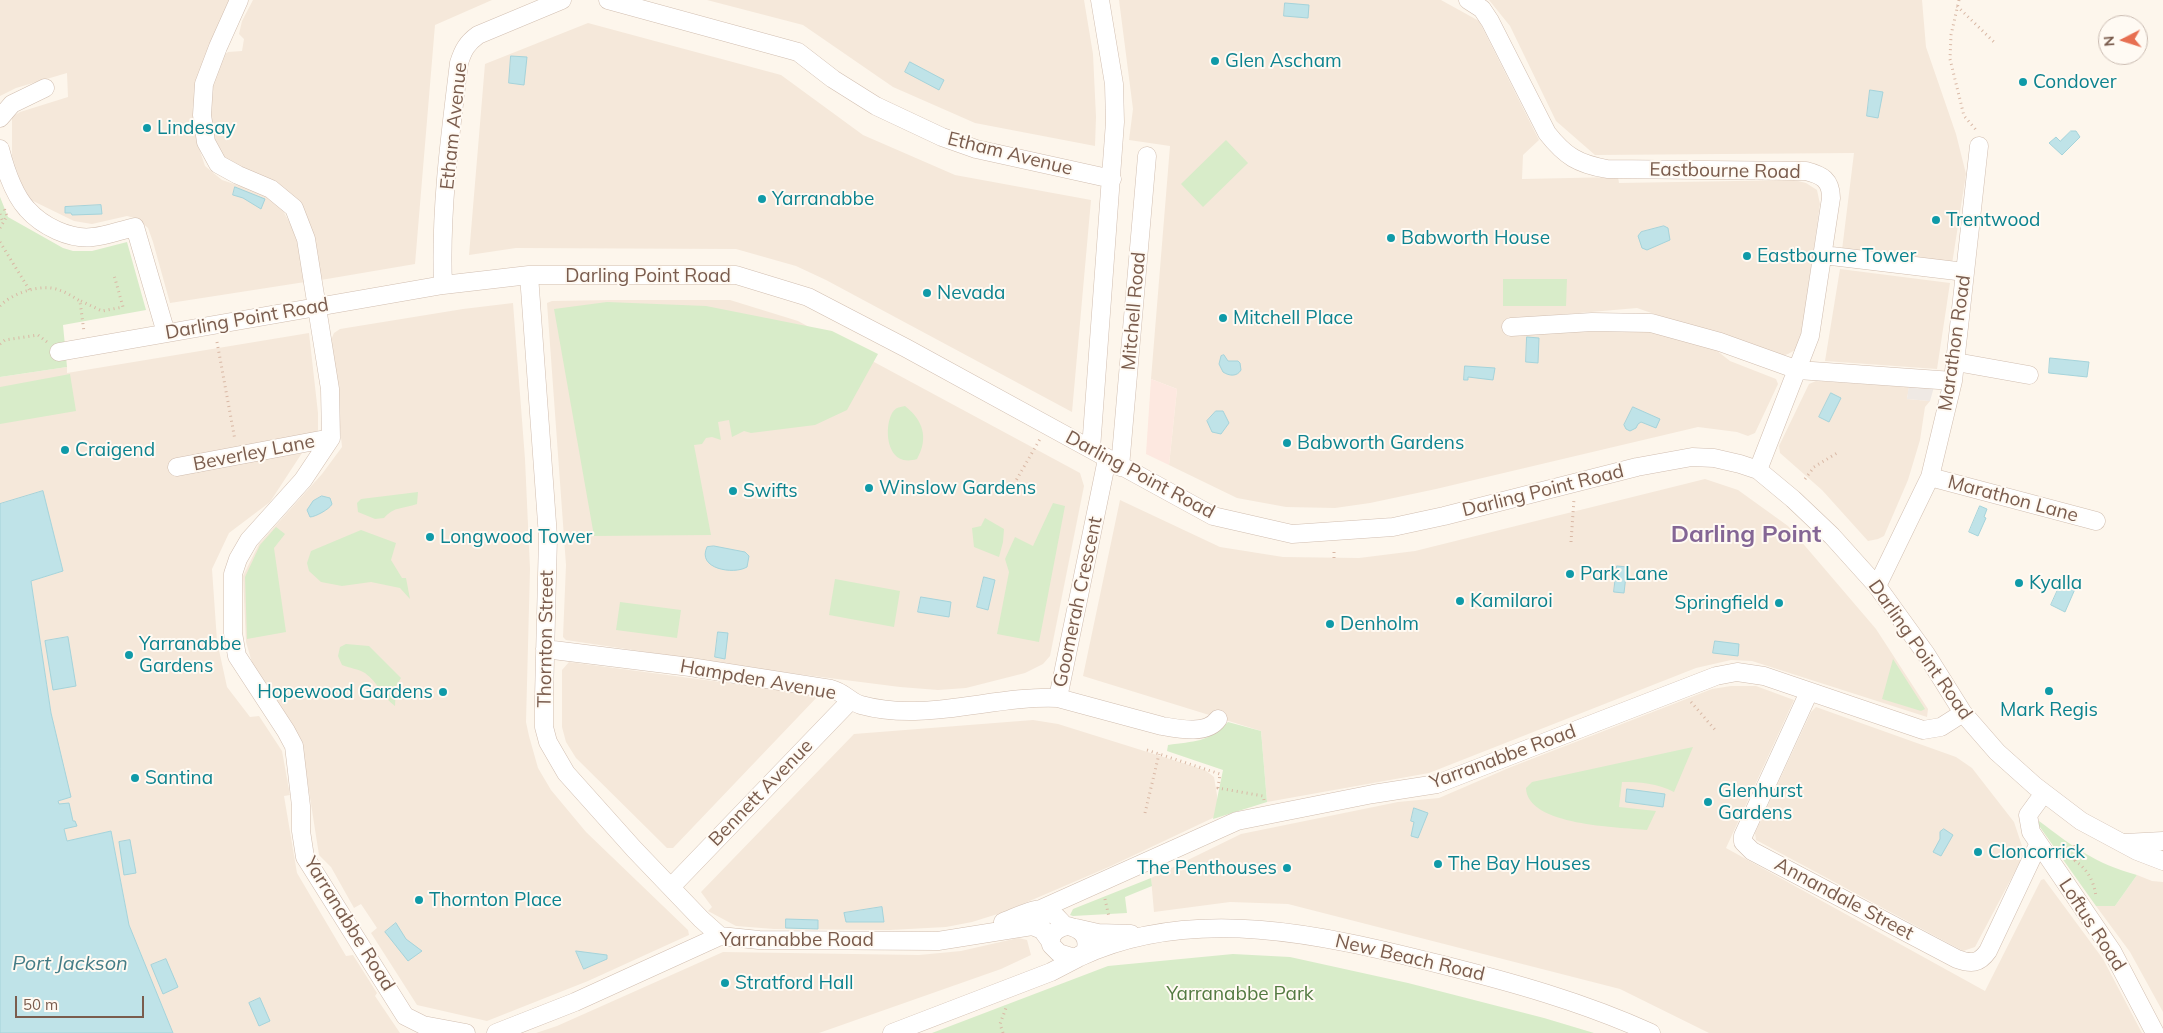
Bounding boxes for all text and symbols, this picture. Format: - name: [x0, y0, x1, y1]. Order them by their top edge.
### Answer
- north arrow: [2098, 15, 2148, 65]
- text: N: [2100, 35, 2118, 47]
- place label: Glen Ascham: [1225, 50, 1342, 72]
- marker: Glen Ascham: [1209, 55, 1221, 67]
- street label: Etham Avenue: [436, 61, 472, 191]
- place label: Condover: [2033, 71, 2117, 93]
- marker: Condover: [2017, 76, 2029, 88]
- place label: Lindesay: [157, 117, 236, 139]
- marker: Lindesay: [141, 122, 153, 134]
- street label: Etham Avenue: [945, 127, 1075, 181]
- street label: Eastbourne Road: [1649, 158, 1801, 184]
- place label: Yarranabbe: [772, 188, 874, 210]
- marker: Yarranabbe: [756, 193, 768, 205]
- place label: Trentwood: [1946, 209, 2041, 231]
- marker: Trentwood: [1930, 214, 1942, 226]
- place label: Babworth House: [1401, 227, 1550, 249]
- marker: Babworth House: [1385, 232, 1397, 244]
- place label: Eastbourne Tower: [1757, 245, 1916, 267]
- marker: Eastbourne Tower: [1741, 250, 1753, 262]
- street label: Mitchell Road: [1117, 251, 1151, 371]
- street label: Darling Point Road: [565, 265, 731, 287]
- street label: Marathon Road: [1934, 273, 1976, 413]
- place label: Nevada: [937, 282, 1006, 304]
- marker: Nevada: [921, 287, 933, 299]
- street label: Darling Point Road: [163, 293, 331, 345]
- place label: Mitchell Place: [1233, 307, 1353, 329]
- marker: Mitchell Place: [1217, 312, 1229, 324]
- street label: Darling Point Road: [1061, 426, 1219, 524]
- street label: Beverley Lane: [191, 430, 317, 476]
- place label: Babworth Gardens: [1297, 432, 1464, 454]
- marker: Babworth Gardens: [1281, 437, 1293, 449]
- place label: Craigend: [75, 439, 155, 461]
- marker: Craigend: [59, 444, 71, 456]
- street label: Darling Point Road: [1460, 460, 1626, 522]
- street label: Marathon Lane: [1945, 471, 2081, 527]
- place label: Winslow Gardens: [879, 477, 1036, 499]
- place label: Swifts: [743, 480, 798, 502]
- marker: Winslow Gardens: [863, 482, 875, 494]
- marker: Swifts: [727, 485, 739, 497]
- street label: Goomerah Crescent: [1049, 515, 1107, 689]
- district label: Darling Point: [1671, 521, 1821, 549]
- place label: Longwood Tower: [440, 526, 592, 548]
- marker: Longwood Tower: [424, 531, 436, 543]
- place label: Park Lane: [1580, 563, 1668, 585]
- marker: Park Lane: [1564, 568, 1576, 580]
- street label: Thornton Street: [533, 570, 559, 708]
- place label: Kyalla: [2029, 572, 2082, 594]
- street label: Darling Point Road: [1863, 576, 1977, 724]
- marker: Kyalla: [2013, 577, 2025, 589]
- place label: Kamilaroi: [1470, 590, 1553, 612]
- place label: Springfield: [1675, 592, 1769, 614]
- marker: Kamilaroi: [1454, 595, 1466, 607]
- marker: Springfield: [1773, 597, 1785, 609]
- place label: Denholm: [1340, 613, 1419, 635]
- marker: Denholm: [1324, 618, 1336, 630]
- place label: Yarranabbe Gardens: [139, 633, 241, 677]
- marker: Yarranabbe Gardens: [123, 649, 135, 661]
- street label: Hampden Avenue: [678, 655, 838, 705]
- place label: Hopewood Gardens: [257, 681, 433, 703]
- marker: Mark Regis: [2043, 685, 2055, 697]
- marker: Hopewood Gardens: [437, 686, 449, 698]
- place label: Mark Regis: [2000, 699, 2098, 721]
- street label: Yarranabbe Road: [1427, 720, 1579, 794]
- street label: Bennett Avenue: [704, 735, 818, 851]
- place label: Santina: [145, 767, 213, 789]
- marker: Santina: [129, 772, 141, 784]
- place label: Glenhurst Gardens: [1718, 780, 1803, 824]
- marker: Glenhurst Gardens: [1702, 796, 1714, 808]
- place label: Cloncorrick: [1988, 841, 2085, 863]
- marker: Cloncorrick: [1972, 846, 1984, 858]
- street label: Yarranabbe Road: [299, 853, 399, 995]
- place label: The Bay Houses: [1448, 853, 1591, 875]
- street label: Annandale Street: [1771, 853, 1917, 945]
- place label: The Penthouses: [1137, 857, 1277, 879]
- marker: The Bay Houses: [1432, 858, 1444, 870]
- marker: The Penthouses: [1281, 862, 1293, 874]
- street label: Loftus Road: [2054, 875, 2130, 975]
- place label: Thornton Place: [429, 889, 562, 911]
- marker: Thornton Place: [413, 894, 425, 906]
- street label: Yarranabbe Road: [720, 929, 874, 951]
- street label: New Beach Road: [1333, 930, 1487, 986]
- water label: Port Jackson: [12, 952, 128, 976]
- place label: Stratford Hall: [735, 972, 853, 994]
- marker: Stratford Hall: [719, 977, 731, 989]
- park label: Yarranabbe Park: [1166, 983, 1314, 1005]
- scale bar: [18, 986, 146, 1018]
- text: 50 m: [23, 995, 58, 1014]

